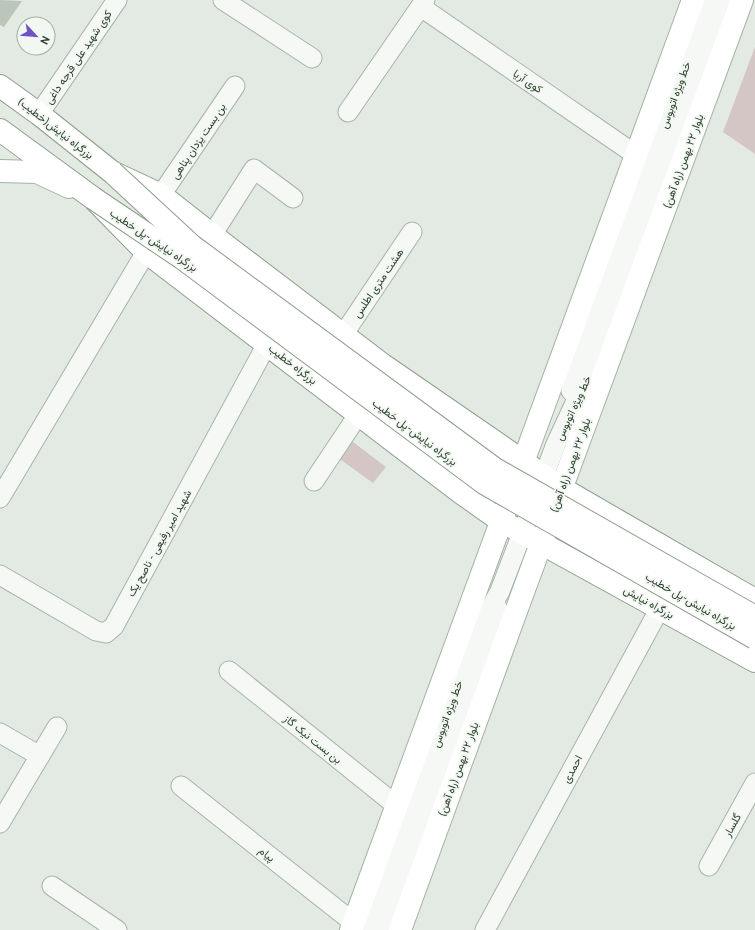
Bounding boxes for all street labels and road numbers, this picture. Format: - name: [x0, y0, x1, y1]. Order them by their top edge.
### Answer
- street label: کوی شهید علی قرجه داغی: [42, 8, 116, 107]
- street label: خط ویژه اتوبوس: [657, 60, 695, 131]
- street label: کوی آریا: [510, 67, 545, 97]
- street label: بزرگراه نیایش(خطیب): [15, 95, 96, 163]
- street label: بن بست یزدان پناهی: [168, 101, 229, 182]
- street label: بلوار ۲۲ بهمن (راه آهن): [660, 112, 707, 210]
- street label: بزرگراه نیایش-پل خطیب: [107, 206, 200, 275]
- street label: هشت متری اطلس: [350, 246, 407, 321]
- street label: بزرگراه خطیب: [265, 342, 319, 388]
- street label: خط ویژه اتوبوس: [553, 374, 595, 443]
- street label: بزرگراه نیایش-پل خطیب: [369, 396, 460, 469]
- street label: بلوار ۲۲ بهمن (راه آهن): [547, 416, 594, 514]
- street label: شهید امیر رفیعی - ناصح یک: [125, 487, 195, 600]
- street label: بزرگراه نیایش-پل خطیب: [643, 570, 739, 632]
- street label: بزرگراه نیایش: [621, 583, 677, 621]
- street label: خط ویژه اتوبوس: [429, 679, 467, 750]
- street label: بن بست نیک گاز: [280, 711, 344, 767]
- street label: بلوار ۲۲ بهمن (راه آهن): [435, 720, 482, 818]
- street label: احمدی: [560, 753, 586, 786]
- street label: گلسار: [720, 811, 745, 840]
- street label: پیام: [255, 844, 278, 866]

